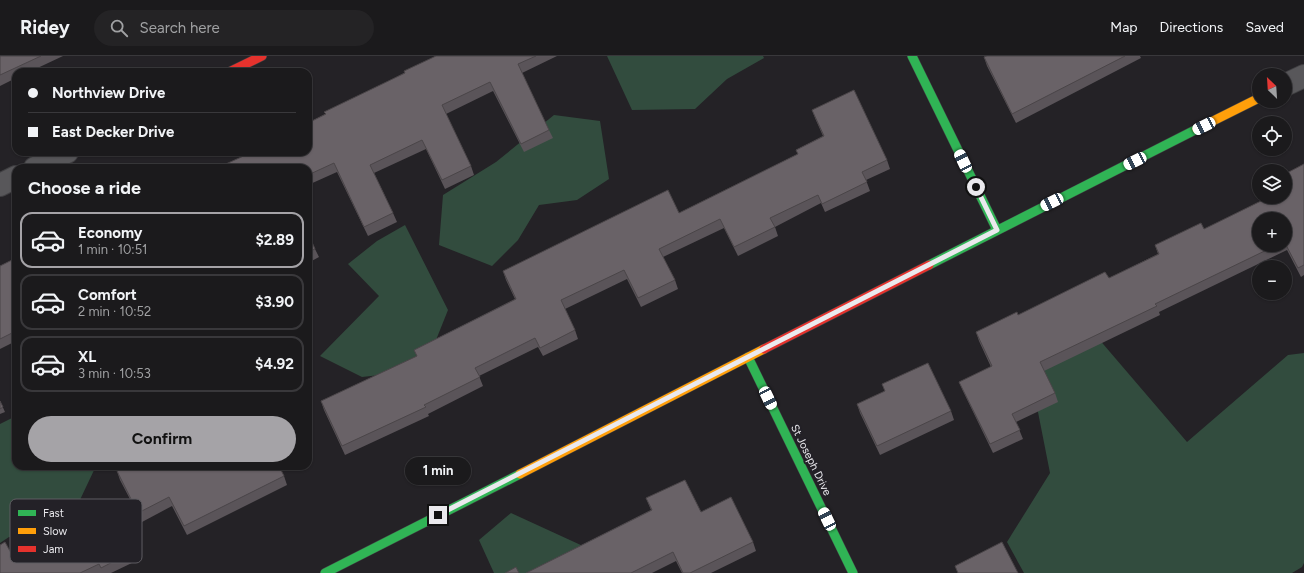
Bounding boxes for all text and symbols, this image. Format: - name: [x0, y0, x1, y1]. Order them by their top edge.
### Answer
- search box: [94, 10, 374, 46]
- text: Ridey: [20, 16, 70, 39]
- icon: search: [108, 17, 130, 39]
- text: Search here: [140, 19, 220, 37]
- text: Map: [1110, 19, 1138, 36]
- text: Directions: [1160, 19, 1223, 36]
- text: Saved: [1245, 19, 1284, 36]
- north arrow: [1252, 68, 1292, 108]
- map controls: [1252, 68, 1292, 300]
- text: Northview Drive: [52, 84, 165, 102]
- car: [1191, 115, 1217, 137]
- button: locate: [1252, 116, 1292, 156]
- text: East Decker Drive: [52, 123, 174, 141]
- car: [952, 148, 974, 174]
- car: [1122, 150, 1148, 172]
- button: layers: [1252, 164, 1292, 204]
- text: Choose a ride: [28, 177, 141, 199]
- route start: [967, 178, 985, 196]
- car: [1039, 191, 1065, 213]
- button: +: [1252, 212, 1292, 252]
- icon: car: [30, 222, 66, 258]
- text: Economy: [78, 224, 143, 242]
- text: $2.89: [255, 231, 294, 249]
- text: 1 min · 10:51: [78, 242, 147, 257]
- button: −: [1252, 260, 1292, 300]
- icon: car: [30, 284, 66, 320]
- text: Comfort: [78, 286, 137, 304]
- text: $3.90: [255, 293, 294, 311]
- text: 2 min · 10:52: [78, 304, 151, 319]
- icon: car: [30, 346, 66, 382]
- text: XL: [78, 348, 96, 366]
- text: $4.92: [255, 355, 294, 373]
- text: 3 min · 10:53: [78, 366, 151, 381]
- car: [757, 385, 779, 411]
- button: Confirm: [28, 416, 296, 462]
- street label: St Joseph Drive: [788, 422, 834, 498]
- callout: 1 min: [405, 457, 471, 485]
- text: 1 min: [423, 463, 453, 478]
- legend: [10, 499, 142, 563]
- route end: [429, 506, 447, 524]
- car: [816, 506, 838, 532]
- text: Fast: [43, 507, 64, 520]
- text: Slow: [43, 525, 67, 538]
- text: Jam: [43, 543, 64, 556]

